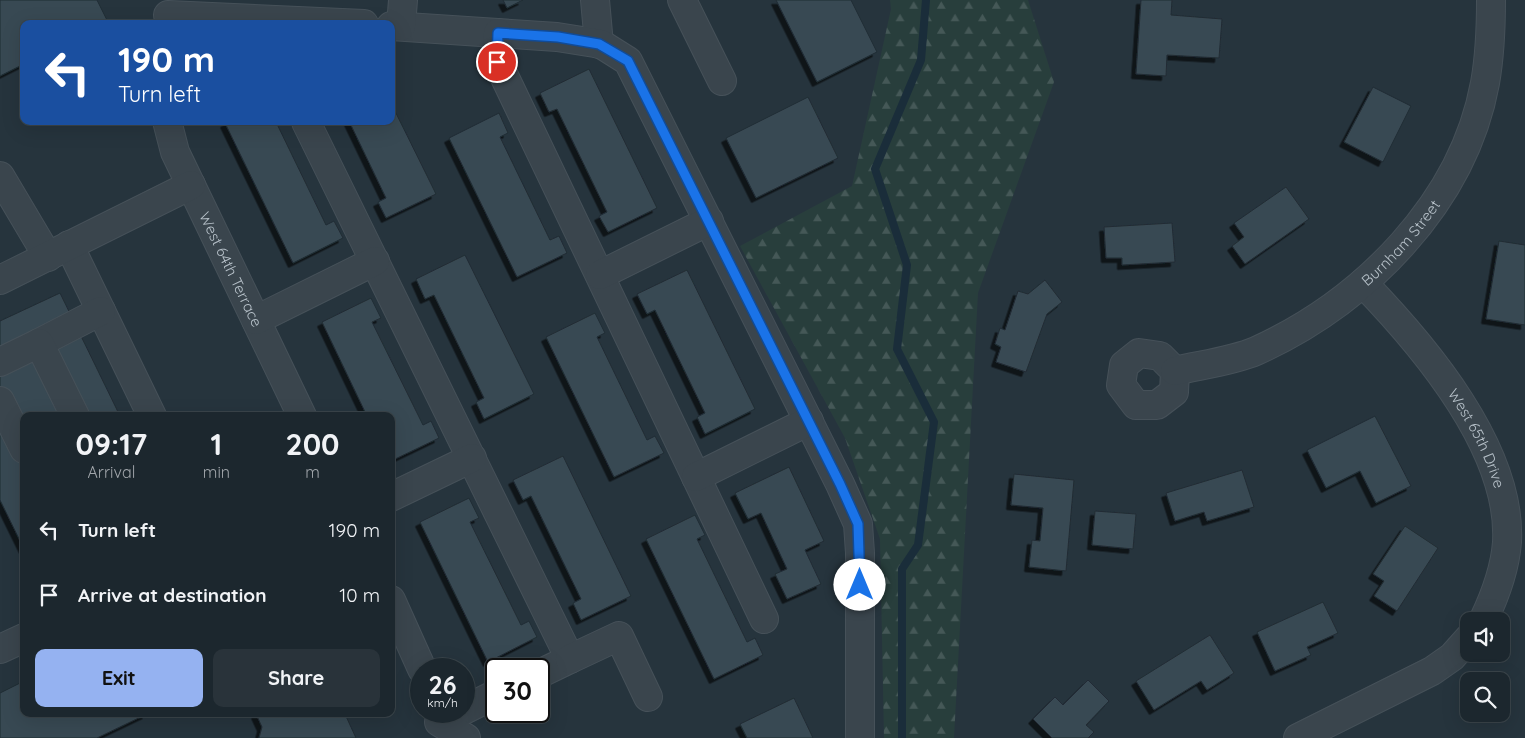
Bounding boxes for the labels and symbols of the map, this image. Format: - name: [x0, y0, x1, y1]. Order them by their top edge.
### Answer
- pin: [476, 41, 518, 83]
- street label: Burnham Street: [1357, 196, 1444, 289]
- street label: West 64th Terrace: [196, 208, 267, 330]
- street label: West 65th Drive: [1444, 385, 1510, 490]
- position arrow: [833, 558, 885, 610]
- speed limit sign: 30: [485, 658, 550, 723]

